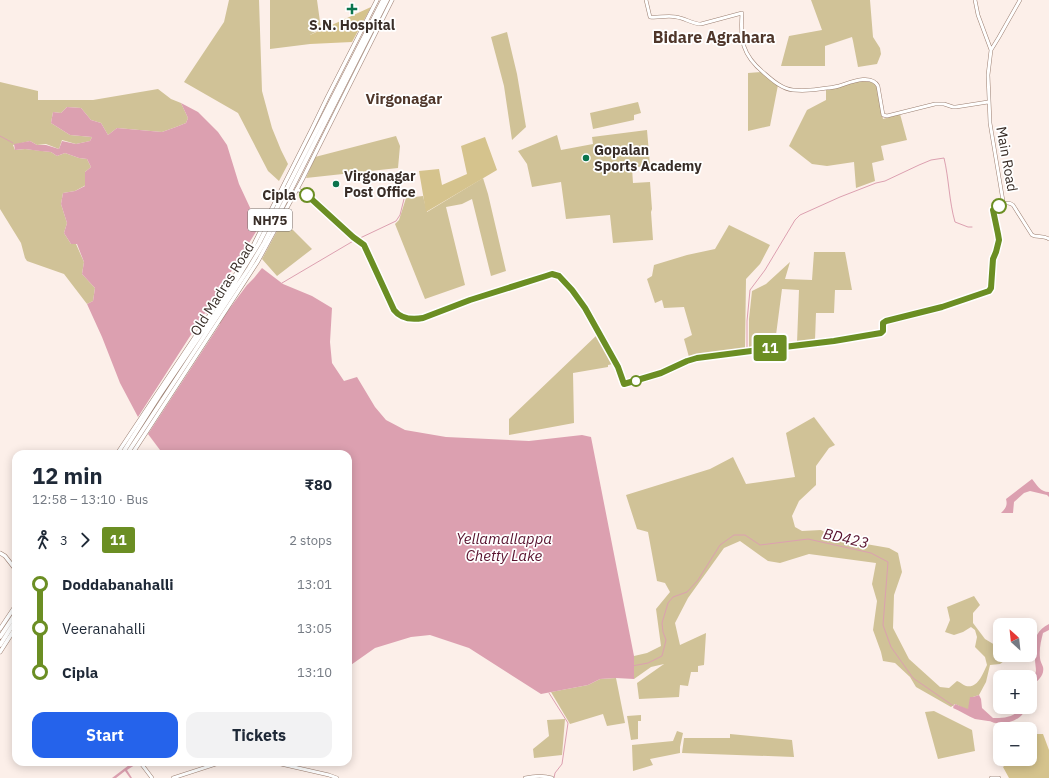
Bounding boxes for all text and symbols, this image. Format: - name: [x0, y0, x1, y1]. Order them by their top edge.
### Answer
- marker: S.N. Hospital: [346, 3, 358, 15]
- place label: S.N. Hospital: [309, 16, 395, 34]
- district label: Bidare Agrahara: [653, 27, 775, 47]
- district label: Virgonagar: [366, 89, 442, 108]
- street label: Main Road: [992, 125, 1022, 193]
- place label: Gopalan Sports Academy: [594, 141, 702, 175]
- marker: Gopalan Sports Academy: [581, 153, 591, 163]
- place label: Virgonagar Post Office: [344, 167, 416, 201]
- marker: Virgonagar Post Office: [331, 179, 341, 189]
- place label: Cipla: [262, 186, 296, 204]
- marker: Cipla: [299, 187, 315, 203]
- unlabelled marker: [991, 198, 1007, 214]
- road number: NH75: [248, 209, 292, 231]
- street label: Old Madras Road: [186, 239, 258, 339]
- line badge: 11: [752, 335, 788, 361]
- text: 11: [762, 339, 778, 357]
- unlabelled marker: [630, 375, 642, 387]
- text: 12 min: [32, 461, 103, 490]
- text: ₹80: [305, 475, 332, 494]
- text: 12:58 – 13:10 · Bus: [32, 491, 148, 508]
- water label: BD423: [821, 524, 871, 552]
- icon: walk: [32, 529, 54, 551]
- icon: forward: [74, 529, 96, 551]
- water label: Yellamallappa Chetty Lake: [456, 529, 552, 565]
- text: 11: [110, 531, 127, 549]
- text: 3: [60, 532, 68, 549]
- text: 2 stops: [289, 532, 332, 549]
- text: Doddabanahalli: [62, 575, 174, 594]
- text: 13:01: [297, 576, 332, 593]
- north arrow: [993, 618, 1037, 662]
- map controls: [993, 618, 1037, 766]
- text: Veeranahalli: [62, 619, 146, 638]
- text: 13:05: [297, 620, 332, 637]
- text: Cipla: [62, 663, 98, 682]
- text: 13:10: [297, 664, 332, 681]
- button: +: [993, 670, 1037, 714]
- button: Start: [32, 712, 178, 758]
- button: Tickets: [186, 712, 332, 758]
- button: −: [993, 722, 1037, 766]

